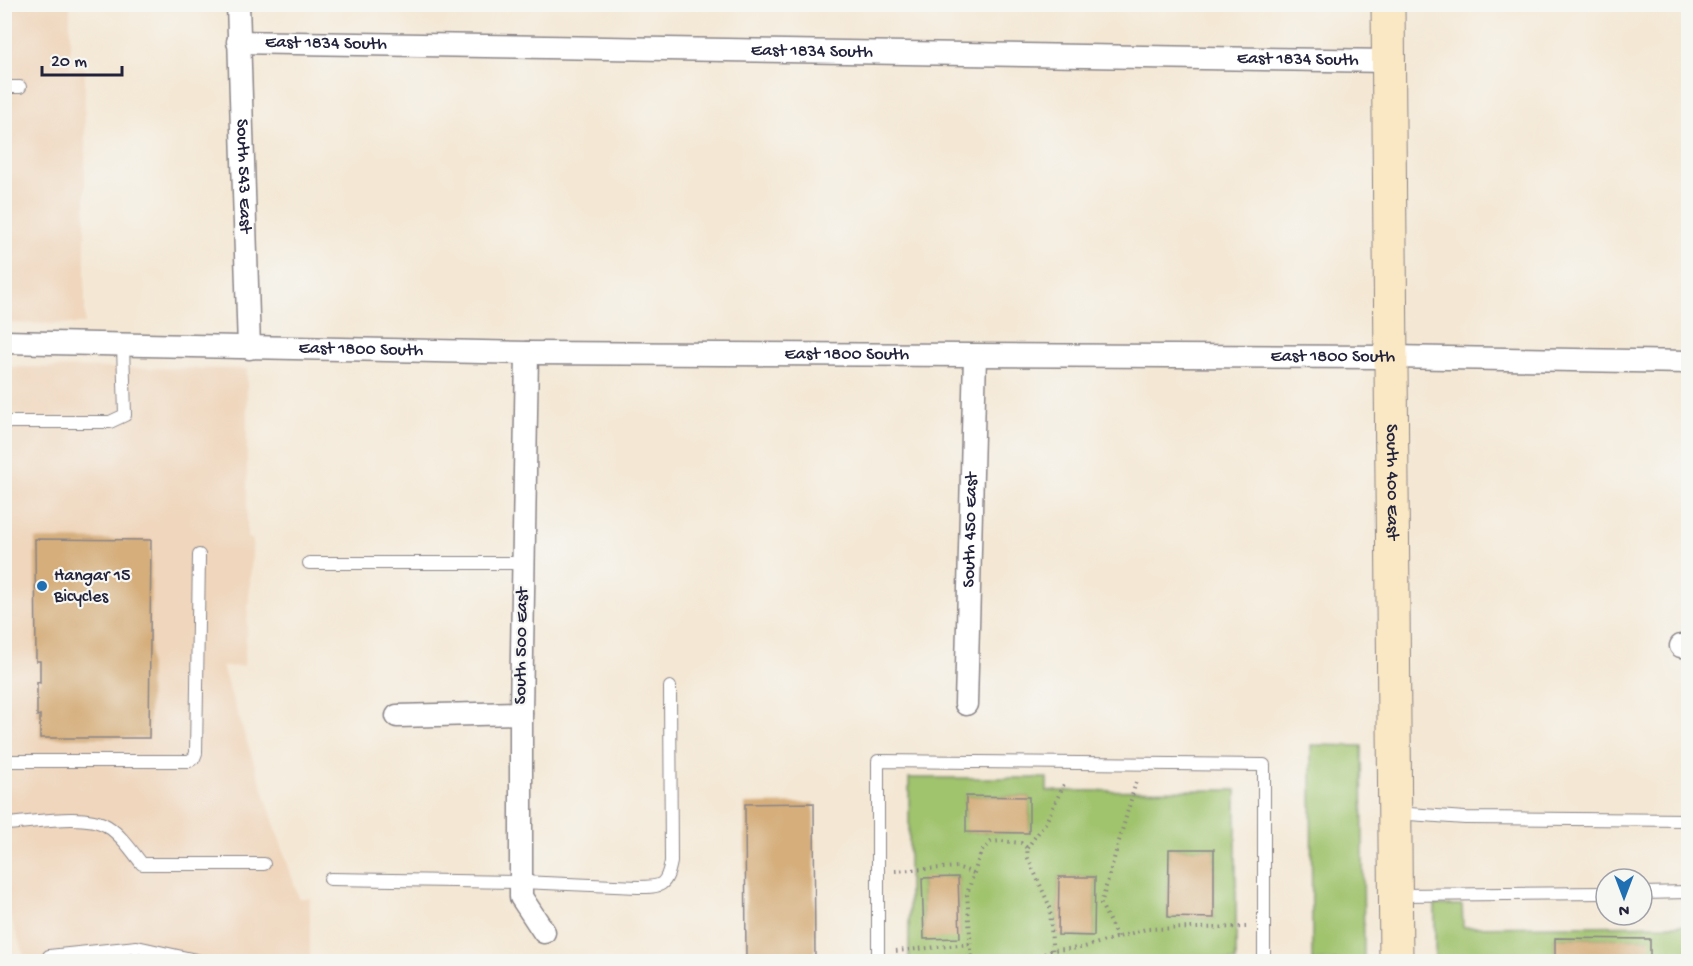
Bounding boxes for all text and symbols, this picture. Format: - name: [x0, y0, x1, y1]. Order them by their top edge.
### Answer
- street label: East 1834 South: [265, 32, 387, 55]
- scale bar: [42, 39, 122, 77]
- street label: East 1834 South: [751, 40, 873, 63]
- street label: East 1834 South: [1237, 48, 1359, 71]
- text: 20 m: [51, 52, 87, 73]
- street label: South 543 East: [231, 118, 256, 235]
- street label: East 1800 South: [298, 338, 424, 361]
- street label: East 1800 South: [785, 344, 910, 365]
- street label: East 1800 South: [1271, 346, 1396, 368]
- street label: South 400 East: [1381, 424, 1403, 542]
- street label: South 450 East: [959, 471, 983, 588]
- place label: Hangar 15 Bicycles: [53, 566, 130, 608]
- marker: Hangar 15 Bicycles: [35, 579, 49, 593]
- street label: South 500 East: [510, 586, 534, 705]
- north arrow: [1594, 867, 1654, 927]
- text: N: [1618, 899, 1629, 918]

